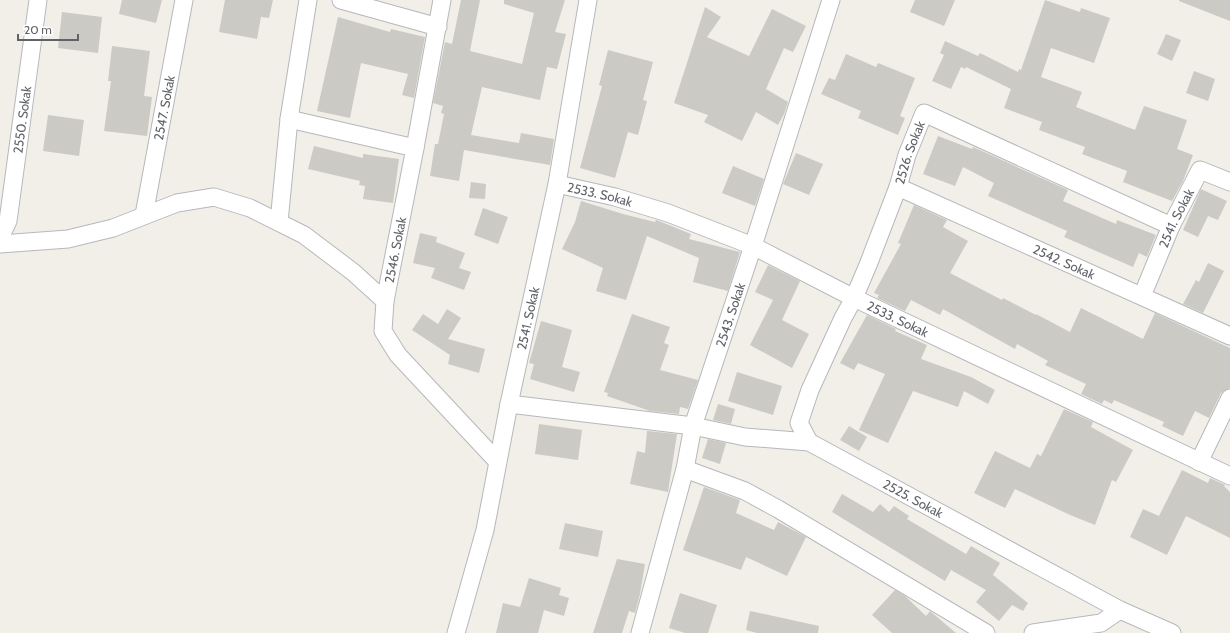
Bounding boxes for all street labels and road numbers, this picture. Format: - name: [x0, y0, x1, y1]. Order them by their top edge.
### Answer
- street label: 2547. Sokak: [150, 74, 178, 142]
- street label: 2550. Sokak: [9, 85, 34, 154]
- street label: 2526. Sokak: [891, 118, 928, 186]
- street label: 2533. Sokak: [566, 179, 634, 210]
- street label: 2541. Sokak: [1155, 186, 1197, 250]
- street label: 2546. Sokak: [381, 215, 409, 284]
- street label: 2542. Sokak: [1030, 241, 1098, 282]
- street label: 2543. Sokak: [712, 280, 748, 349]
- street label: 2541. Sokak: [513, 285, 542, 351]
- street label: 2533. Sokak: [864, 297, 931, 340]
- street label: 2525. Sokak: [880, 476, 946, 521]

